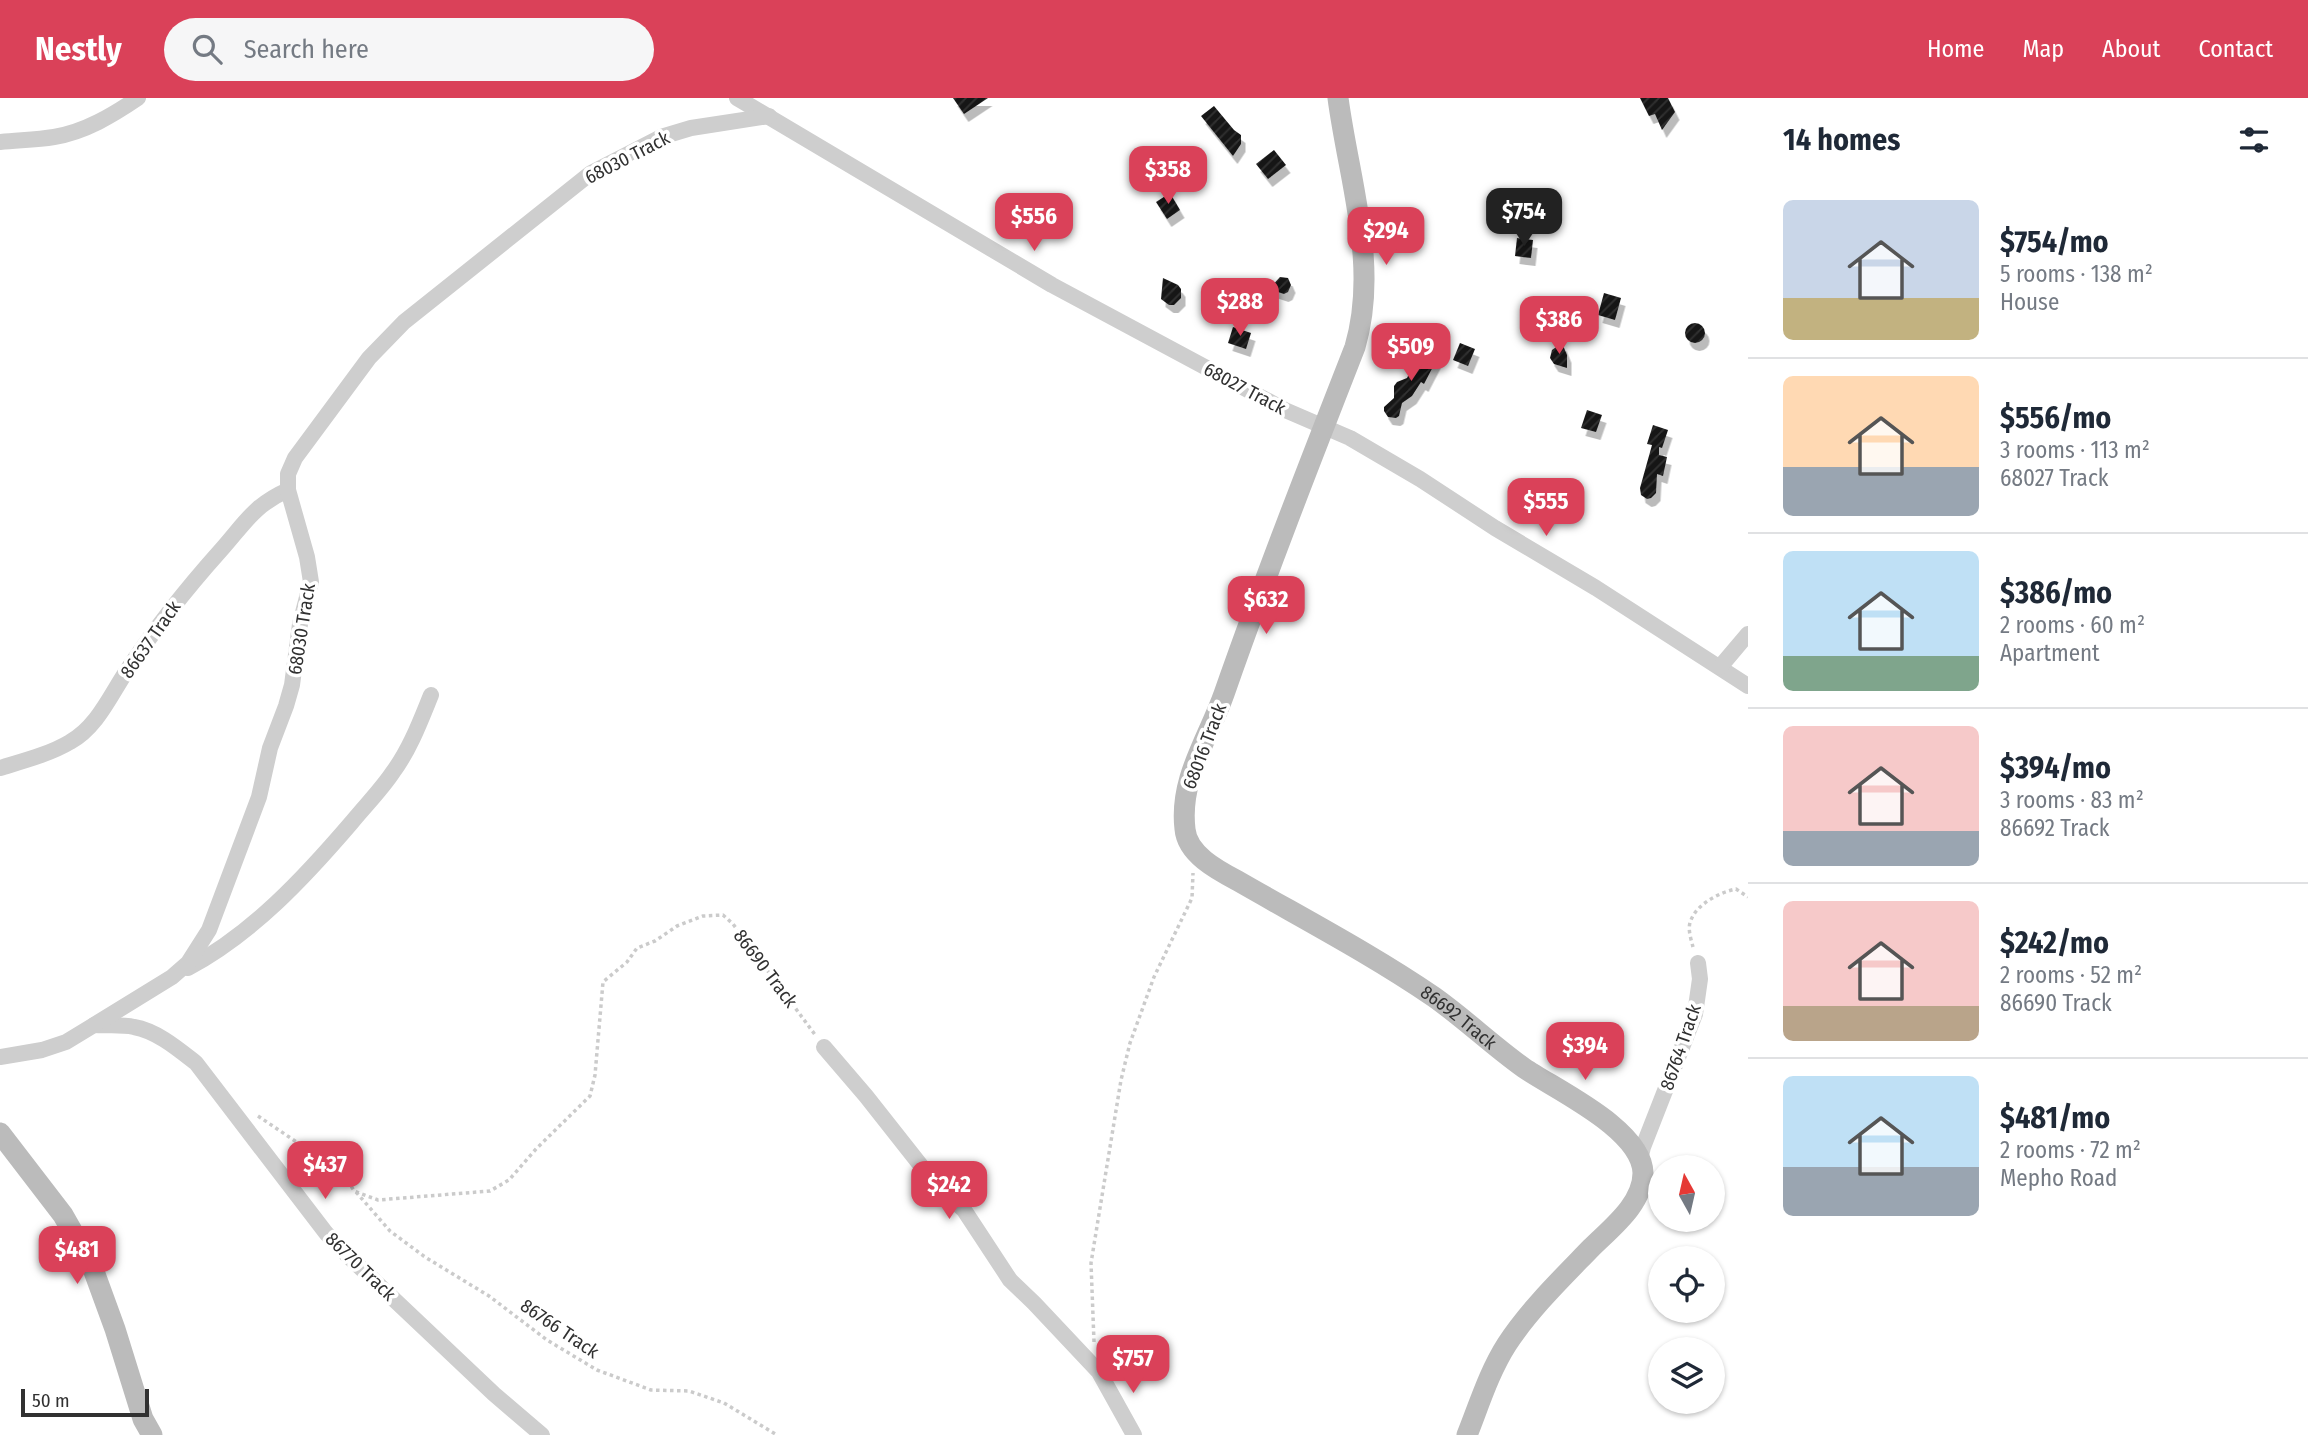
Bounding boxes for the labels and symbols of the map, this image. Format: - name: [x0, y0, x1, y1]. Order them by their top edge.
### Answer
- street label: 68030 Track: [581, 126, 674, 189]
- pin: $358: [1127, 146, 1209, 206]
- pin: $754: [1483, 188, 1565, 248]
- pin: $556: [993, 194, 1075, 253]
- pin: $294: [1345, 208, 1427, 267]
- pin: $288: [1199, 278, 1281, 338]
- pin: $386: [1518, 296, 1600, 356]
- pin: $509: [1370, 324, 1452, 383]
- street label: 68027 Track: [1200, 357, 1290, 420]
- pin: $555: [1505, 478, 1587, 538]
- pin: $632: [1225, 576, 1307, 636]
- street label: 68030 Track: [283, 582, 320, 676]
- street label: 86637 Track: [115, 596, 186, 683]
- street label: 68016 Track: [1178, 700, 1231, 792]
- street label: 86690 Track: [729, 925, 803, 1012]
- street label: 86692 Track: [1416, 980, 1501, 1054]
- street label: 86764 Track: [1655, 1001, 1706, 1093]
- pin: $394: [1544, 1023, 1626, 1082]
- pin: $437: [284, 1142, 366, 1201]
- north arrow: [1648, 1155, 1726, 1232]
- pin: $242: [908, 1162, 990, 1221]
- pin: $481: [36, 1226, 118, 1286]
- street label: 86770 Track: [321, 1227, 401, 1306]
- street label: 86766 Track: [516, 1294, 603, 1363]
- pin: $757: [1092, 1336, 1174, 1395]
- scale bar: [21, 1386, 149, 1418]

